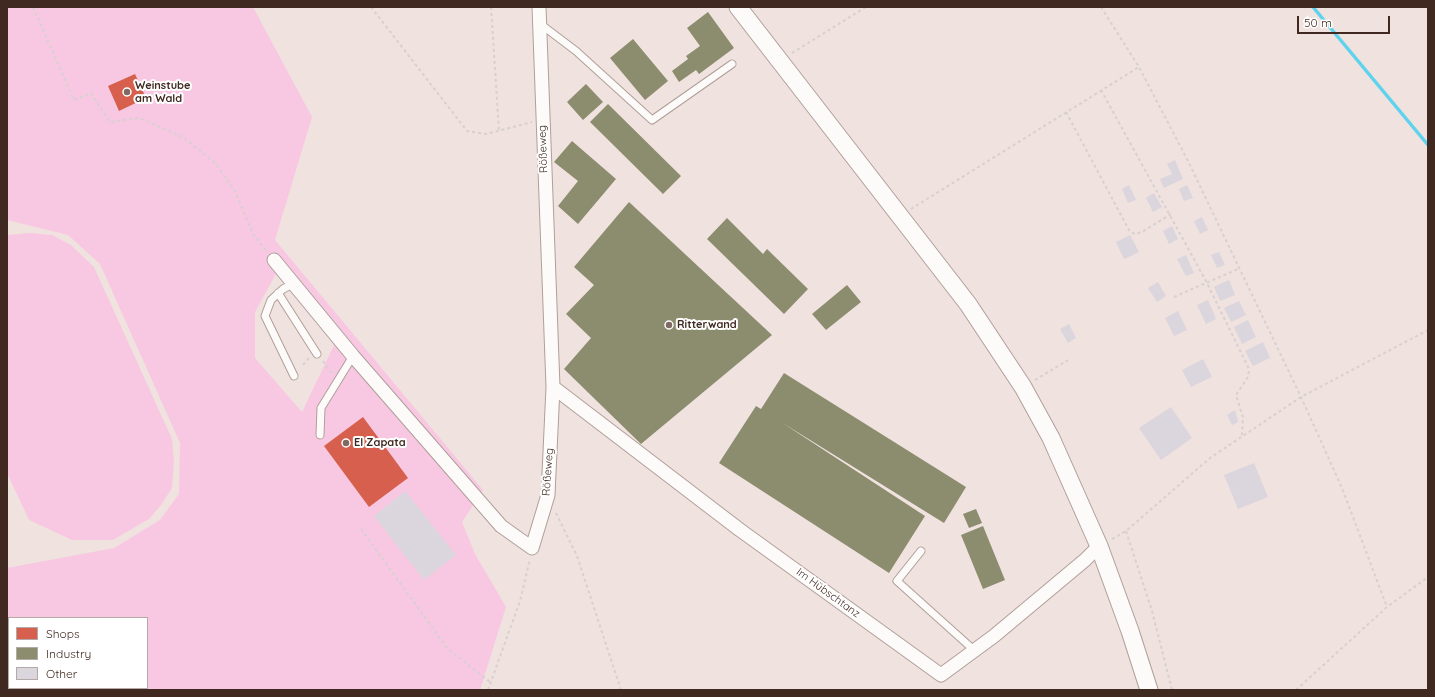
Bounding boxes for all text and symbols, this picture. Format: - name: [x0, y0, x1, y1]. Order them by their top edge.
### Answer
- scale bar: [1299, 8, 1392, 34]
- text: 50 m: [1304, 15, 1332, 30]
- place label: Weinstube am Wald: [135, 79, 191, 105]
- marker: Weinstube am Wald: [122, 87, 132, 97]
- street label: Rößeweg: [536, 125, 550, 173]
- place label: Ritterwand: [677, 318, 737, 332]
- marker: Ritterwand: [664, 320, 674, 330]
- place label: El Zapata: [354, 436, 406, 450]
- marker: El Zapata: [341, 438, 351, 448]
- street label: Rößeweg: [540, 448, 556, 496]
- street label: Im Hübschtanz: [793, 565, 863, 621]
- legend: [8, 617, 148, 689]
- text: Shops: [46, 626, 80, 641]
- text: Industry: [46, 646, 91, 661]
- text: Other: [46, 666, 77, 681]

